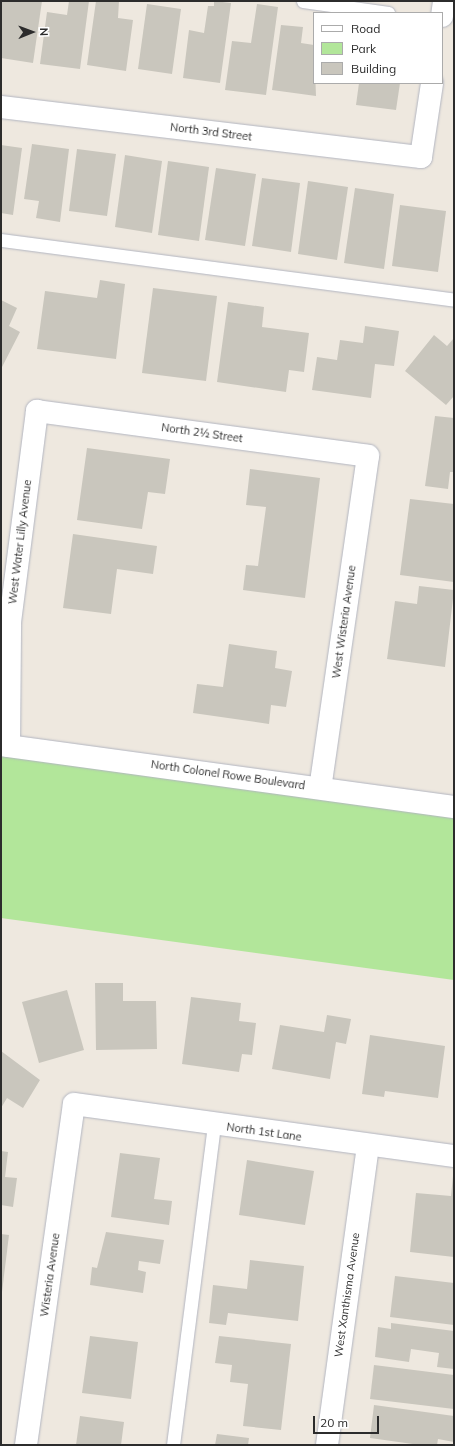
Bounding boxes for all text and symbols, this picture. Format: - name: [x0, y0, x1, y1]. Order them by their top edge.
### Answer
- north arrow: [12, 12, 52, 52]
- legend: [313, 12, 443, 84]
- text: Road: [351, 21, 380, 36]
- text: N: [37, 28, 51, 36]
- text: Park: [351, 41, 376, 56]
- text: Building: [351, 61, 396, 76]
- street label: North 3rd Street: [169, 120, 253, 144]
- street label: North 2½ Street: [160, 421, 244, 445]
- street label: West Water Lilly Avenue: [6, 479, 34, 605]
- street label: West Wisteria Avenue: [330, 565, 358, 679]
- street label: North Colonel Rowe Boulevard: [150, 758, 306, 792]
- street label: North 1st Lane: [226, 1120, 302, 1144]
- street label: Wisteria Avenue: [38, 1232, 62, 1318]
- street label: West Xanthisma Avenue: [332, 1232, 362, 1358]
- scale bar: [315, 1408, 381, 1434]
- text: 20 m: [320, 1415, 348, 1430]

